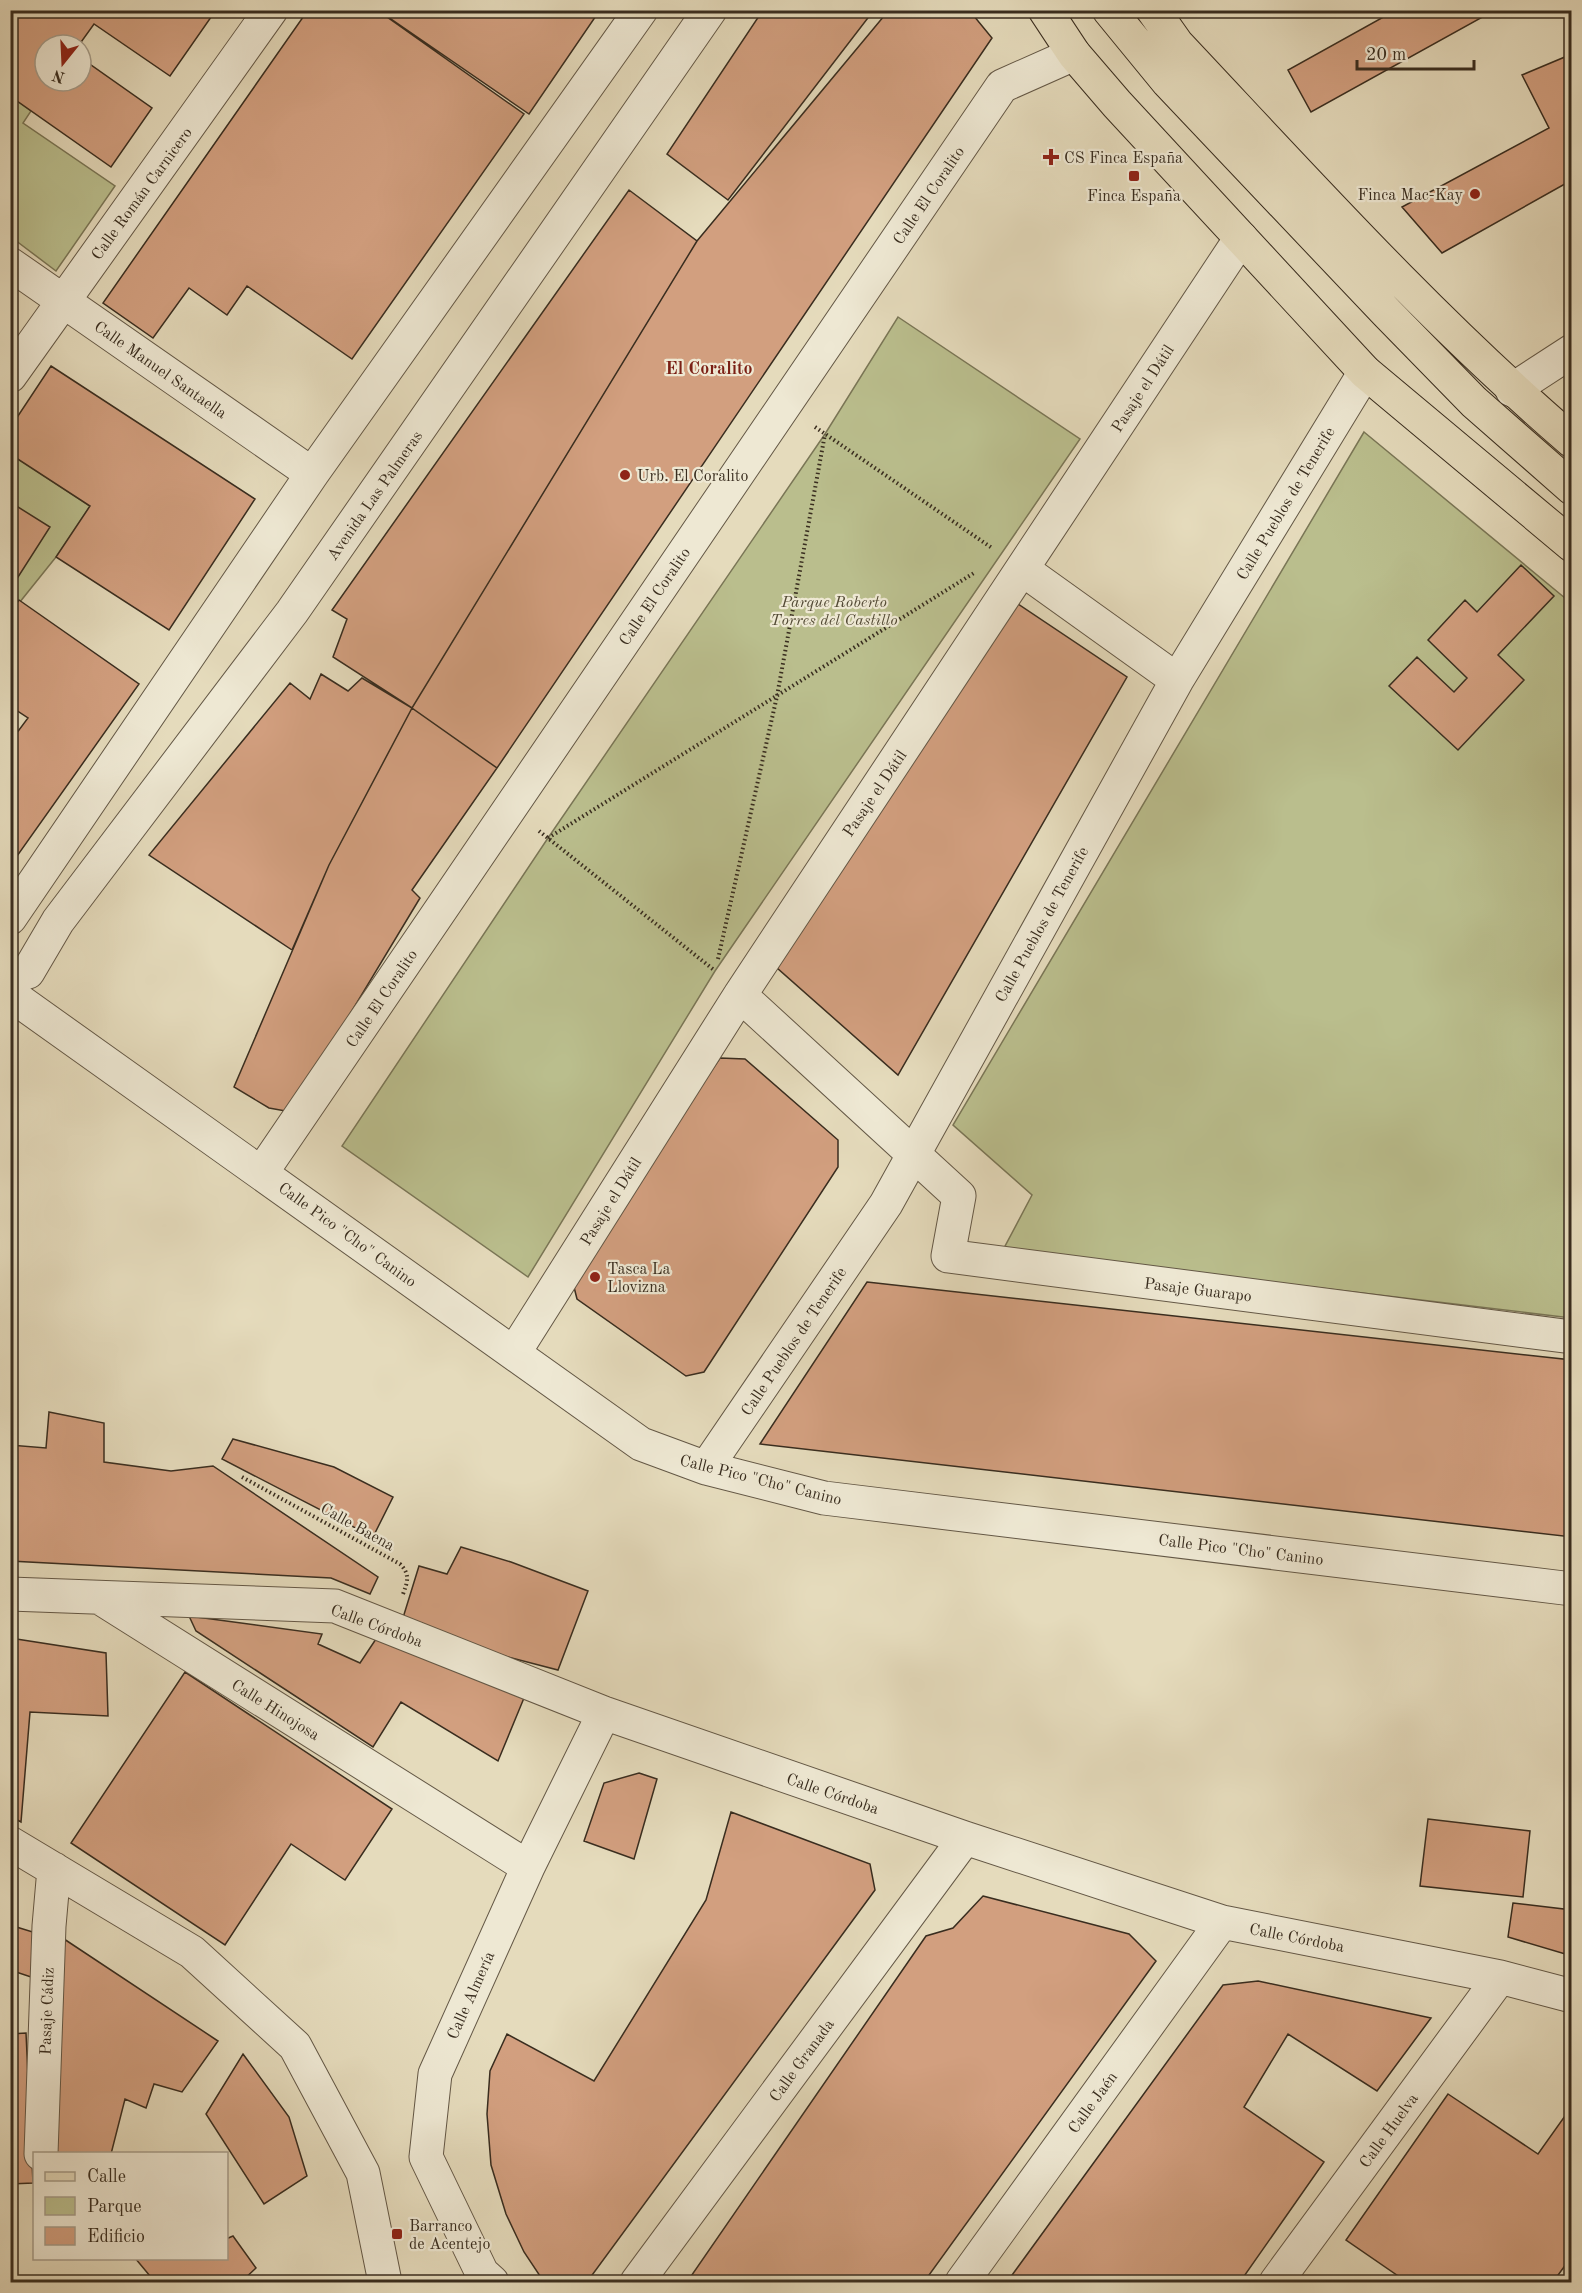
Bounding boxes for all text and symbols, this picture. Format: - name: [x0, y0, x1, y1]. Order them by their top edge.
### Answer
- north arrow: [33, 33, 93, 93]
- scale bar: [1357, 33, 1474, 71]
- text: 20 m: [1366, 46, 1406, 64]
- text: N: [50, 66, 67, 85]
- street label: Calle Román Carnicero: [89, 125, 196, 263]
- street label: Calle El Coralito: [891, 144, 968, 248]
- marker: CS Finca España: [1042, 148, 1060, 166]
- place label: CS Finca España: [1064, 151, 1183, 167]
- marker: Finca España: [1127, 169, 1141, 183]
- marker: Finca Mac-Kay: [1468, 187, 1482, 201]
- place label: Finca Mac-Kay: [1357, 188, 1464, 204]
- place label: Finca España: [1087, 189, 1181, 205]
- street label: Calle Manuel Santaella: [91, 319, 229, 422]
- street label: Pasaje el Dátil: [1110, 343, 1178, 436]
- district label: El Coralito: [665, 360, 753, 378]
- street label: Calle Pueblos de Tenerife: [1235, 425, 1339, 583]
- street label: Avenida Las Palmeras: [325, 428, 426, 564]
- marker: Urb. El Coralito: [618, 468, 632, 482]
- place label: Urb. El Coralito: [637, 469, 748, 485]
- street label: Calle El Coralito: [617, 545, 694, 649]
- park label: Parque Roberto Torres del Castillo: [770, 595, 898, 629]
- street label: Pasaje el Dátil: [841, 748, 910, 840]
- street label: Calle Pueblos de Tenerife: [993, 844, 1092, 1005]
- street label: Calle El Coralito: [344, 947, 421, 1051]
- street label: Pasaje el Dátil: [578, 1155, 645, 1249]
- street label: Calle Pico "Cho" Canino: [275, 1180, 419, 1291]
- place label: Tasca La Llovizna: [607, 1262, 671, 1296]
- street label: Calle Pueblos de Tenerife: [739, 1265, 850, 1419]
- marker: Tasca La Llovizna: [588, 1270, 602, 1284]
- street label: Pasaje Guarapo: [1143, 1276, 1253, 1306]
- street label: Calle Pico "Cho" Canino: [678, 1453, 843, 1509]
- street label: Calle Baena: [317, 1501, 397, 1555]
- street label: Calle Pico "Cho" Canino: [1157, 1533, 1324, 1569]
- street label: Calle Córdoba: [328, 1603, 425, 1651]
- street label: Calle Hinojosa: [228, 1677, 322, 1744]
- street label: Calle Córdoba: [784, 1772, 881, 1818]
- street label: Calle Córdoba: [1248, 1922, 1346, 1956]
- street label: Calle Almería: [445, 1949, 498, 2042]
- street label: Pasaje Cádiz: [38, 1967, 58, 2055]
- street label: Calle Granada: [767, 2017, 838, 2105]
- street label: Calle Jaén: [1066, 2069, 1121, 2137]
- street label: Calle Huelva: [1357, 2091, 1422, 2171]
- legend: [33, 2152, 228, 2260]
- text: Calle: [87, 2168, 126, 2186]
- text: Parque: [87, 2198, 142, 2216]
- place label: Barranco de Acentejo: [409, 2219, 490, 2253]
- marker: Barranco de Acentejo: [390, 2227, 404, 2241]
- text: Edificio: [87, 2228, 145, 2246]

